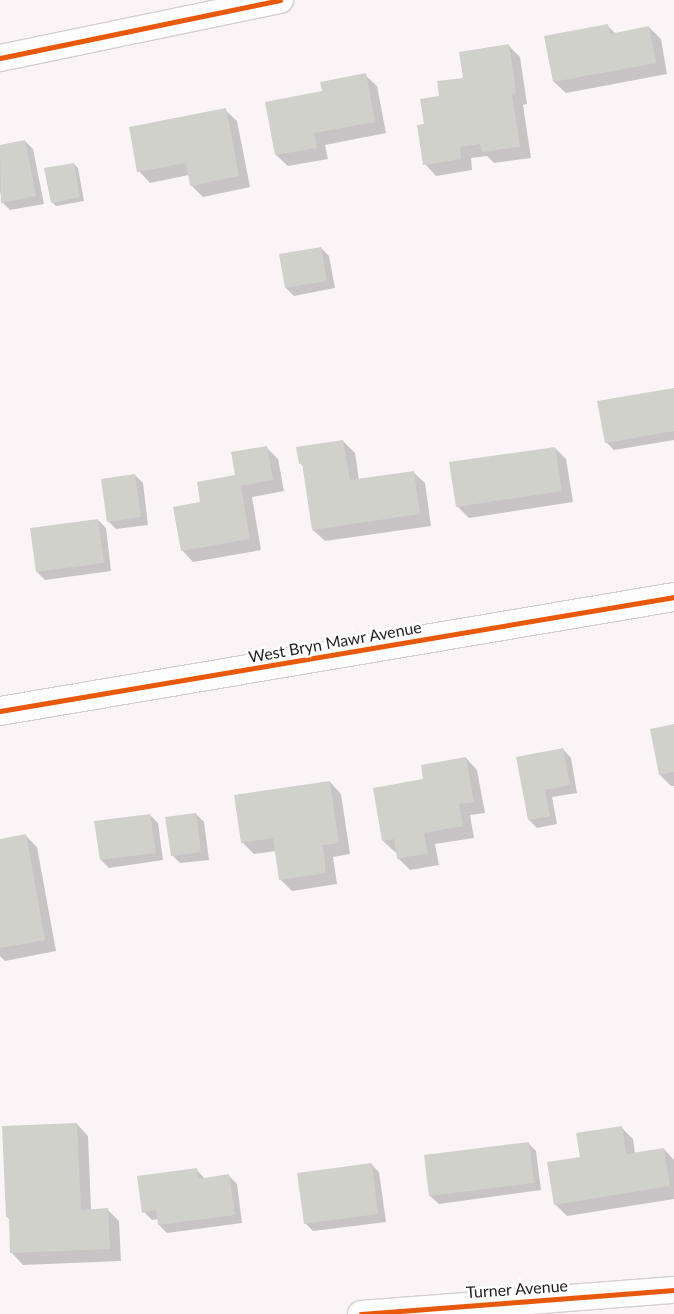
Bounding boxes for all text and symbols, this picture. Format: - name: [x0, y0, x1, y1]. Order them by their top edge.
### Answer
- street label: West Bryn Mawr Avenue: [247, 617, 423, 667]
- street label: Turner Avenue: [465, 1276, 569, 1302]

